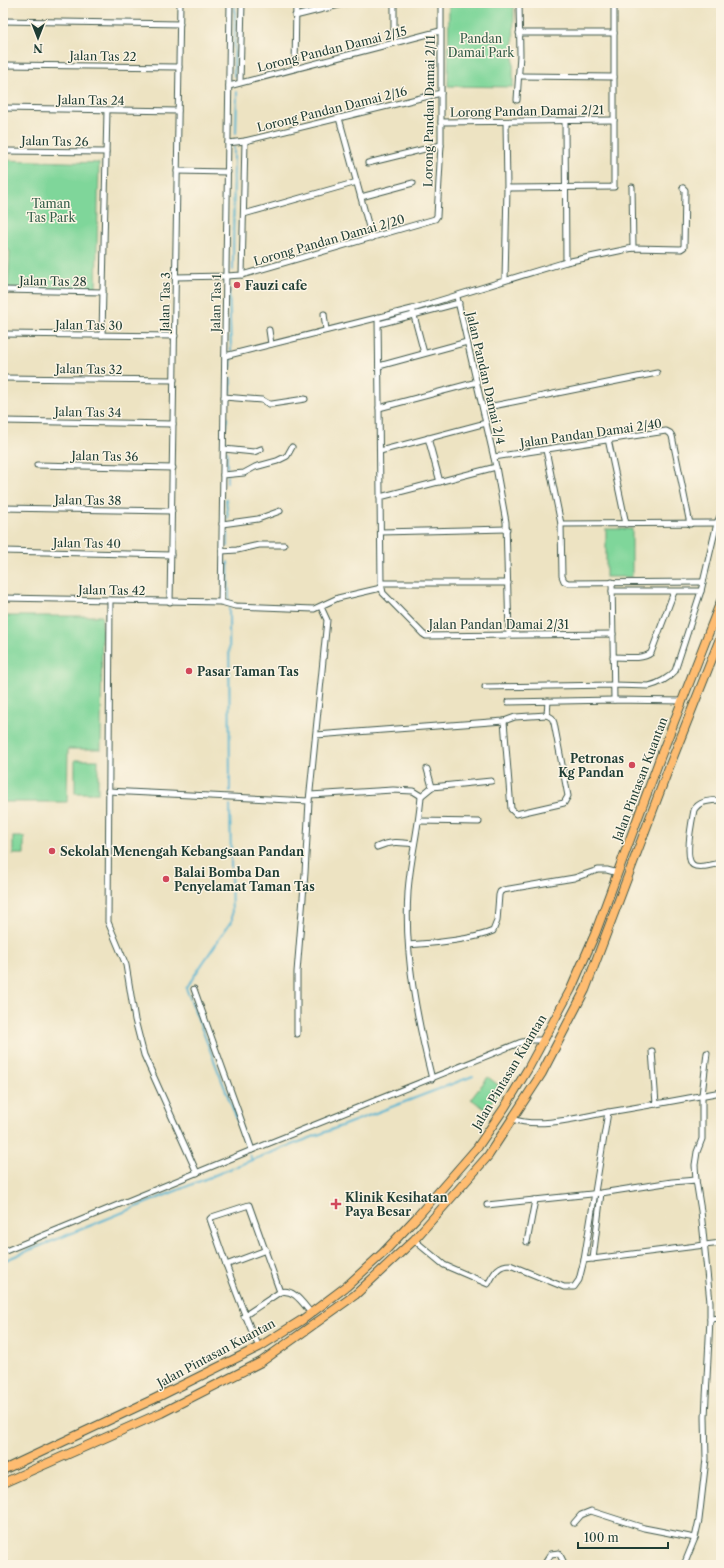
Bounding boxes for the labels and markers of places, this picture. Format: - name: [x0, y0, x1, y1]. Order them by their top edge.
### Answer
- place label: Fauzi cafe: [245, 278, 307, 293]
- marker: Fauzi cafe: [232, 280, 242, 290]
- place label: Pasar Taman Tas: [197, 664, 299, 679]
- marker: Pasar Taman Tas: [184, 666, 194, 676]
- place label: Petronas Kg Pandan: [558, 751, 625, 780]
- marker: Petronas Kg Pandan: [627, 760, 637, 770]
- place label: Sekolah Menengah Kebangsaan Pandan: [60, 844, 305, 859]
- marker: Sekolah Menengah Kebangsaan Pandan: [47, 846, 57, 856]
- place label: Balai Bomba Dan Penyelamat Taman Tas: [174, 865, 315, 894]
- marker: Balai Bomba Dan Penyelamat Taman Tas: [161, 874, 171, 884]
- place label: Klinik Kesihatan Paya Besar: [345, 1190, 449, 1219]
- marker: Klinik Kesihatan Paya Besar: [330, 1198, 342, 1210]

